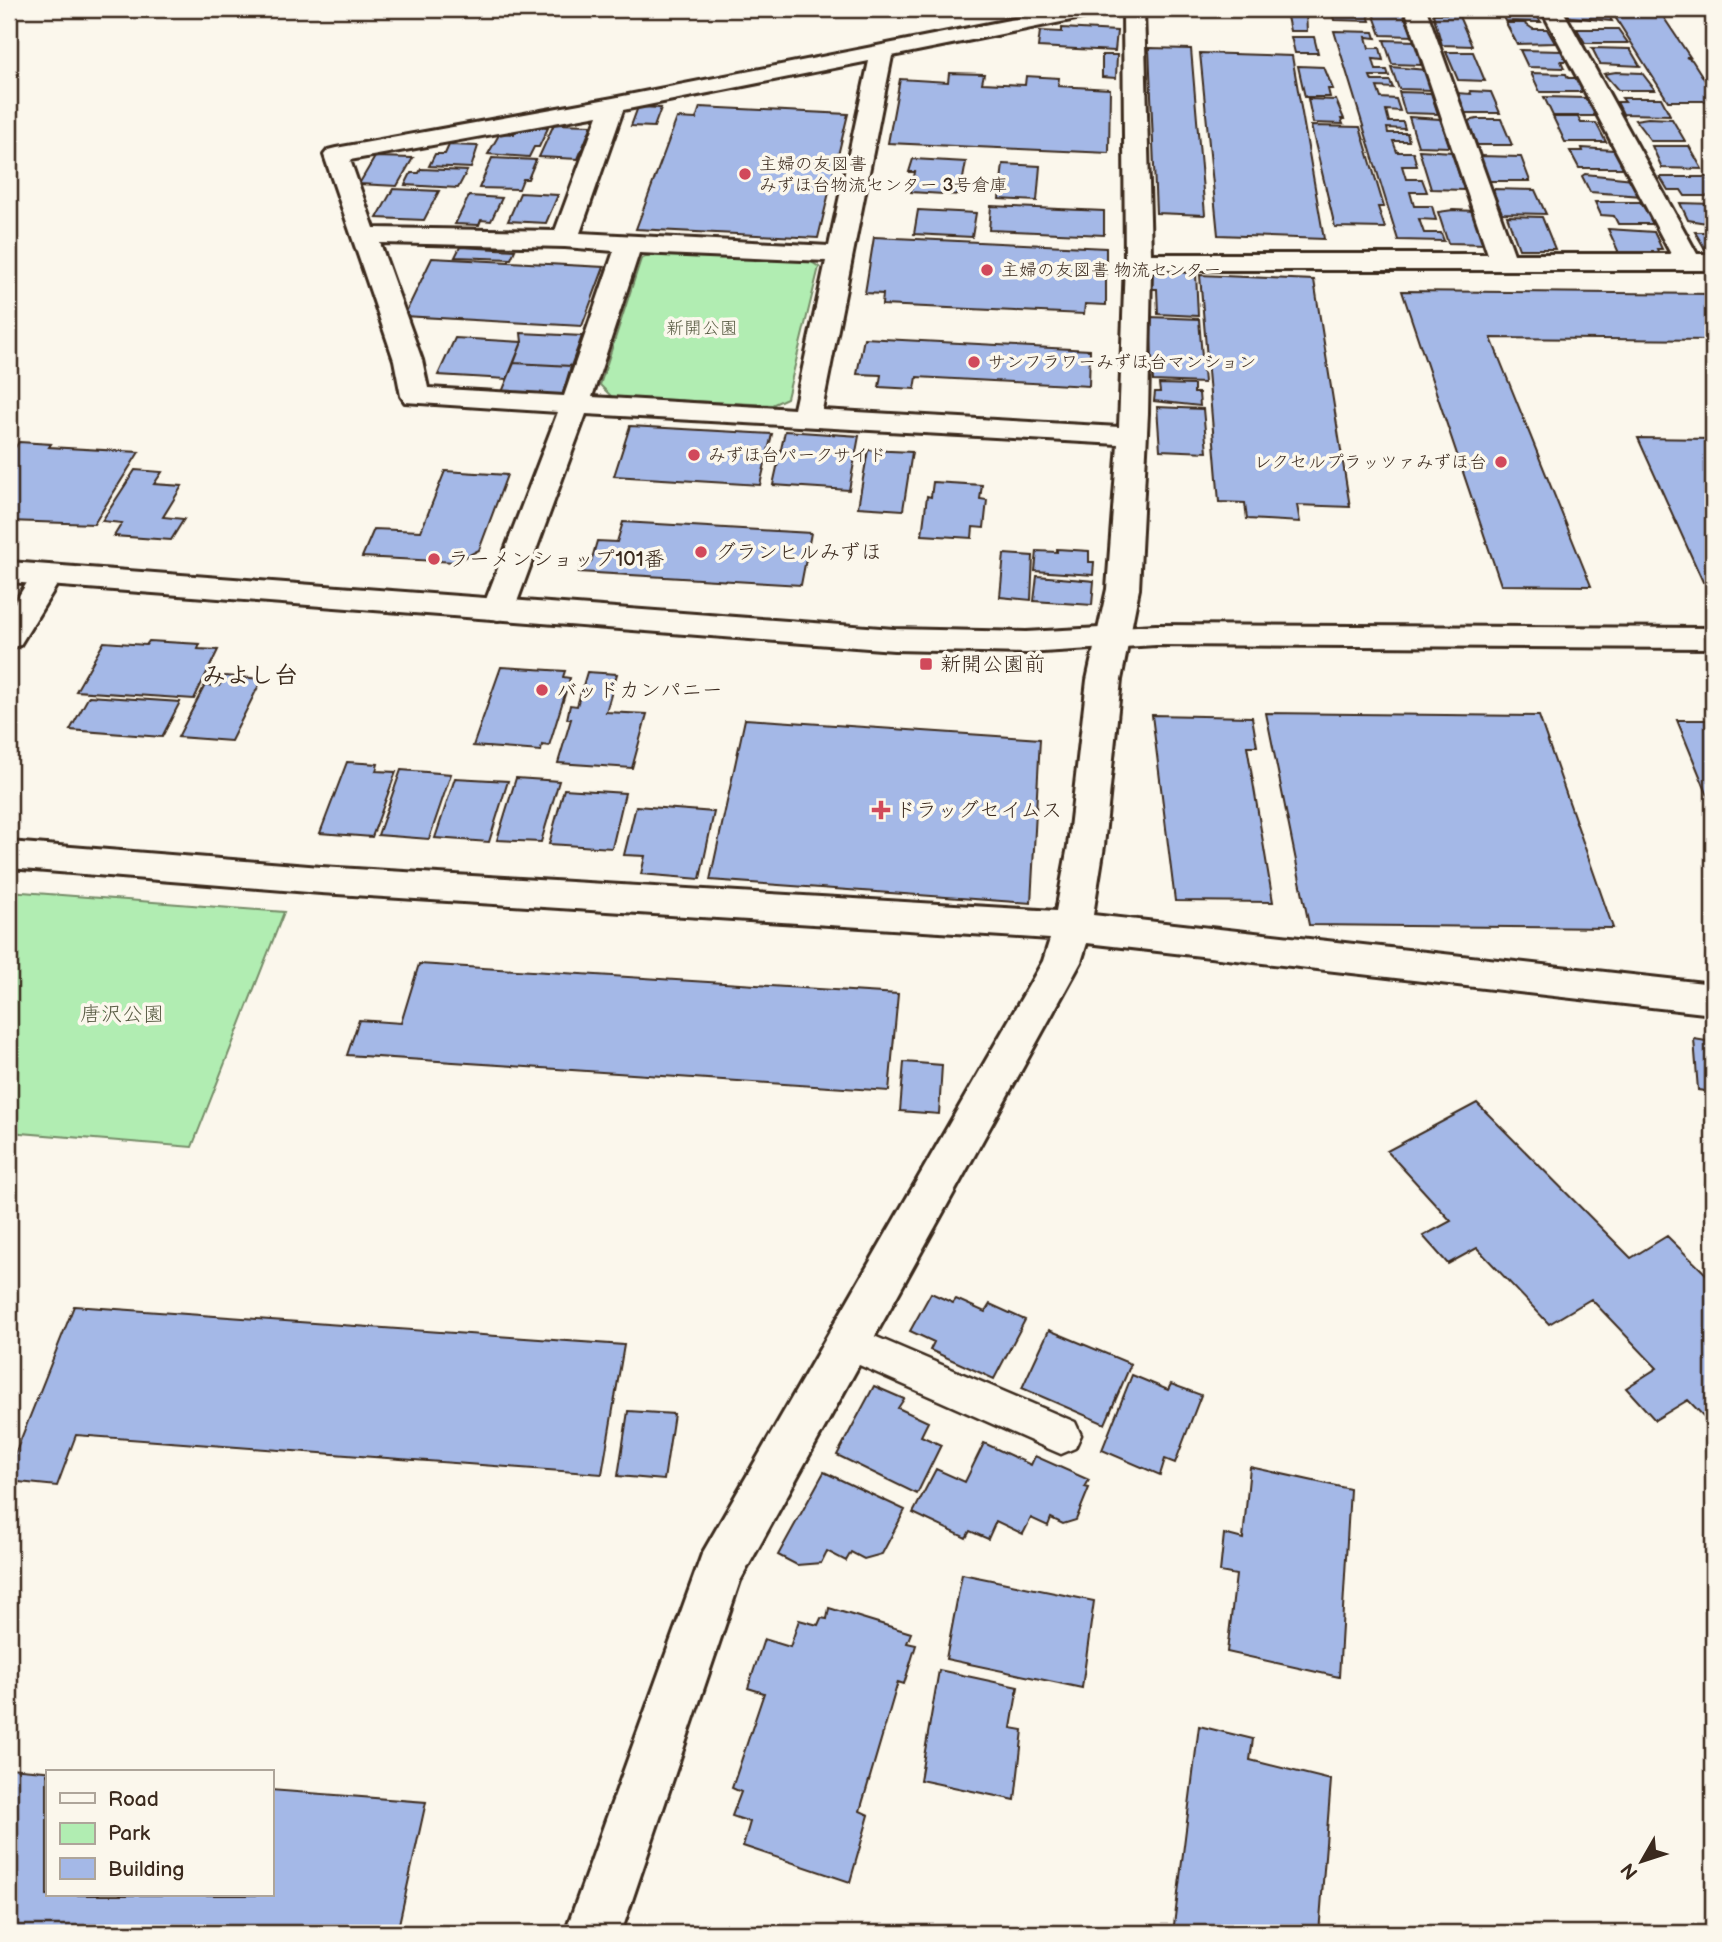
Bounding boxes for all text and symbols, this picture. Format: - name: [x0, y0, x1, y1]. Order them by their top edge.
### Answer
- place label: 主婦の友図書 みずほ台物流センター 3号倉庫: [759, 154, 1008, 196]
- marker: 主婦の友図書 みずほ台物流センター 3号倉庫: [737, 166, 753, 182]
- place label: 主婦の友図書 物流センター: [1001, 260, 1221, 281]
- marker: 主婦の友図書 物流センター: [979, 262, 995, 278]
- park label: 新開公園: [666, 318, 738, 339]
- place label: サンフラワーみずほ台マンション: [988, 352, 1257, 373]
- marker: サンフラワーみずほ台マンション: [966, 354, 982, 370]
- place label: みずほ台パークサイド: [708, 445, 886, 466]
- marker: みずほ台パークサイド: [686, 447, 702, 463]
- place label: レクセルプラッツァみずほ台: [1254, 452, 1487, 473]
- marker: レクセルプラッツァみずほ台: [1493, 454, 1509, 470]
- place label: グランヒルみずほ: [715, 540, 882, 565]
- marker: グランヒルみずほ: [693, 544, 709, 560]
- place label: ラーメンショップ101番: [448, 547, 665, 572]
- marker: ラーメンショップ101番: [426, 551, 442, 567]
- place label: 新開公園前: [940, 652, 1045, 677]
- marker: 新開公園前: [918, 656, 934, 672]
- district label: みよし台: [202, 661, 298, 690]
- place label: バッドカンパニー: [556, 678, 723, 703]
- marker: バッドカンパニー: [534, 682, 550, 698]
- place label: ドラッグセイムス: [895, 798, 1062, 823]
- marker: ドラッグセイムス: [873, 802, 889, 818]
- park label: 唐沢公園: [80, 1002, 164, 1027]
- legend: [46, 1770, 273, 1896]
- text: Road: [108, 1787, 159, 1812]
- text: Park: [108, 1821, 151, 1846]
- north arrow: [1606, 1826, 1676, 1896]
- text: Building: [108, 1857, 184, 1882]
- text: N: [1617, 1858, 1643, 1884]

